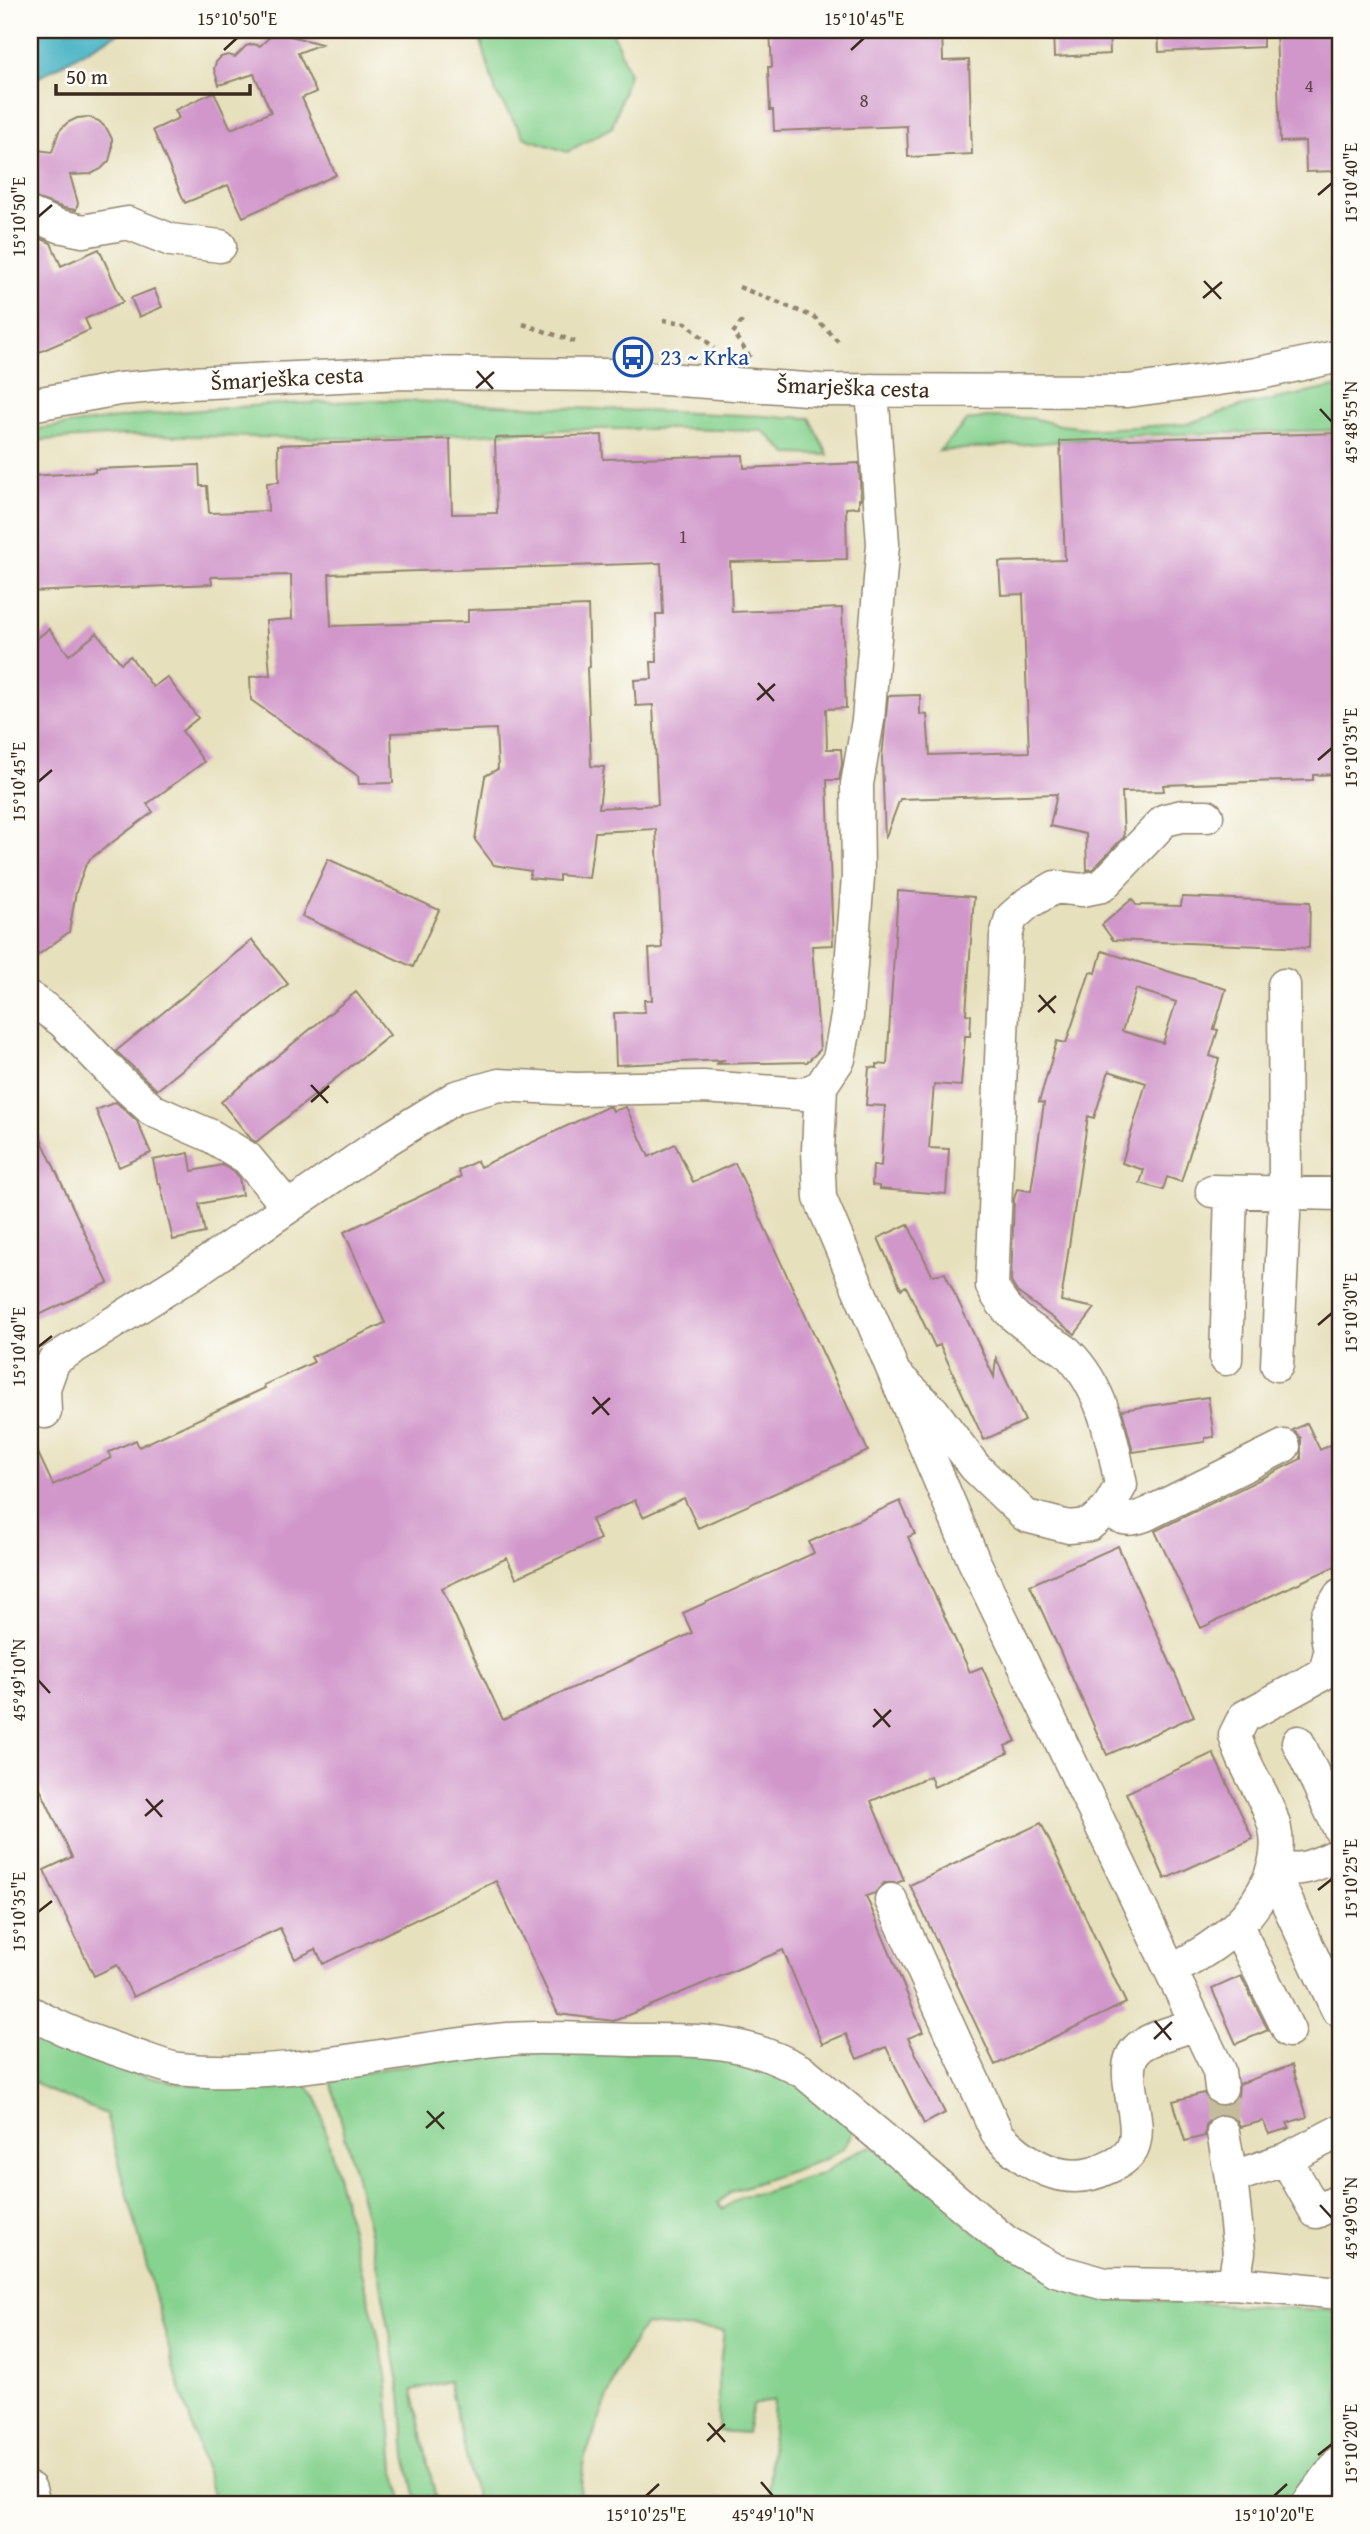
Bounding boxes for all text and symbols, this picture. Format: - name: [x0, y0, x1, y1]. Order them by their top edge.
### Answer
- text: 15°10'50"E: [197, 5, 277, 32]
- text: 15°10'45"E: [824, 5, 904, 32]
- scale bar: [56, 52, 250, 96]
- text: 50 m: [66, 61, 108, 92]
- house number: 4: [1304, 71, 1314, 99]
- house number: 8: [859, 86, 869, 114]
- text: 15°10'40"E: [1337, 143, 1364, 223]
- text: 15°10'50"E: [5, 177, 32, 257]
- bus stop icon: 23 ~ Krka: [612, 336, 654, 378]
- place label: 23 ~ Krka: [660, 340, 749, 373]
- street label: Šmarješka cesta: [210, 357, 364, 398]
- street label: Šmarješka cesta: [776, 367, 930, 406]
- text: 45°48'55"N: [1337, 380, 1364, 463]
- house number: 1: [678, 522, 688, 550]
- text: 15°10'35"E: [1337, 708, 1364, 788]
- text: 15°10'45"E: [5, 742, 32, 822]
- text: 15°10'30"E: [1337, 1273, 1364, 1353]
- text: 15°10'40"E: [5, 1307, 32, 1387]
- text: 45°49'10"N: [5, 1638, 32, 1721]
- text: 15°10'25"E: [1337, 1839, 1364, 1919]
- text: 15°10'35"E: [5, 1872, 32, 1952]
- text: 45°49'05"N: [1337, 2176, 1364, 2259]
- text: 15°10'20"E: [1337, 2404, 1364, 2484]
- text: 15°10'25"E: [606, 2501, 686, 2528]
- text: 45°49'10"N: [732, 2501, 815, 2528]
- text: 15°10'20"E: [1234, 2501, 1314, 2528]

